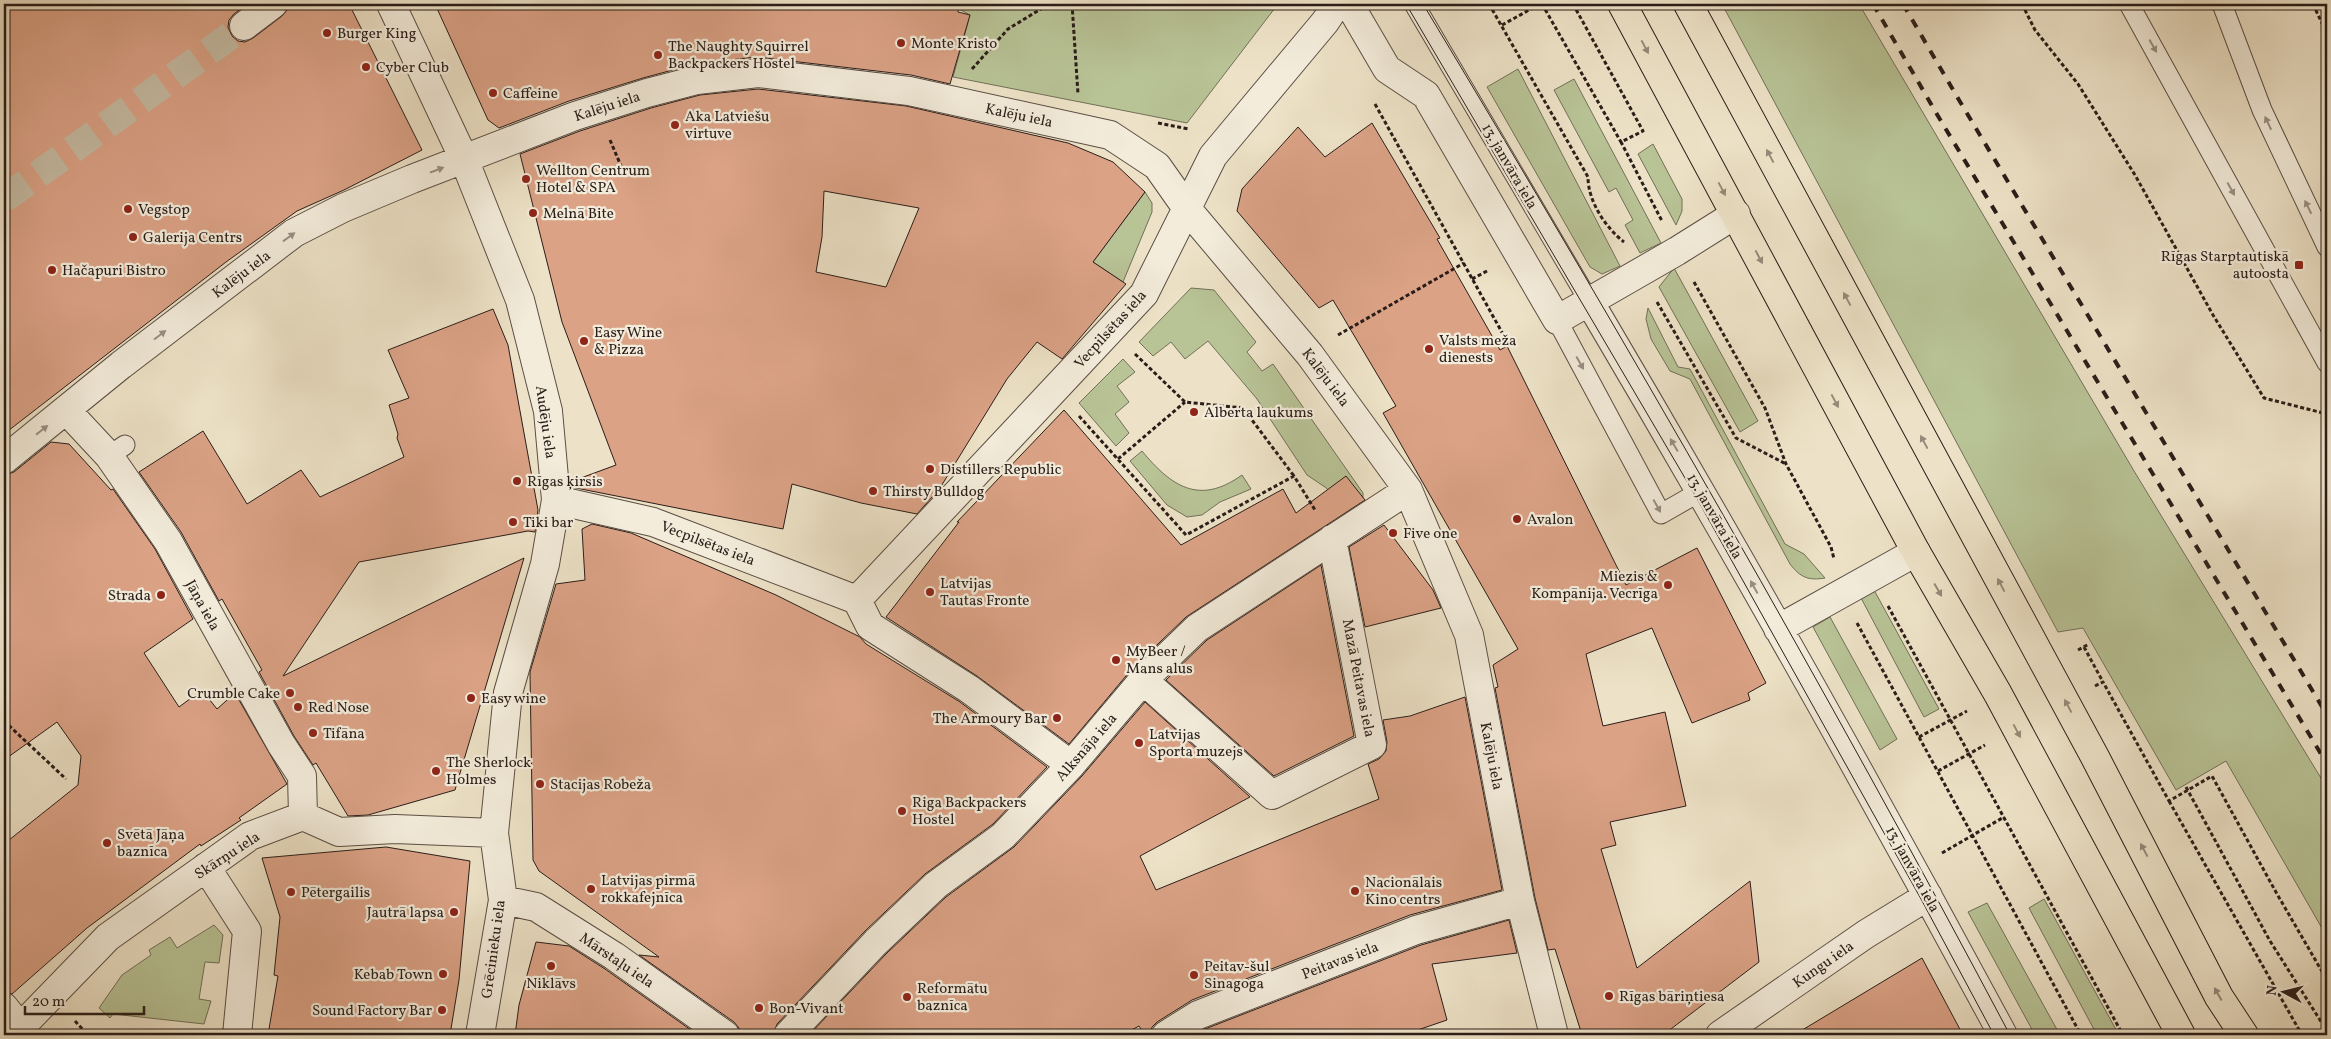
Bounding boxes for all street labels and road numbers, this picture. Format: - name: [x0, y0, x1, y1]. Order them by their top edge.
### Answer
- street label: Kalēju iela: [572, 87, 643, 128]
- street label: Kalēju iela: [983, 99, 1054, 134]
- street label: 13. janvāra iela: [1476, 120, 1542, 214]
- street label: Kalēju iela: [208, 246, 276, 304]
- street label: Vecpilsētas iela: [1070, 286, 1152, 374]
- street label: Kalēju iela: [1296, 344, 1354, 412]
- street label: Audēju iela: [529, 384, 560, 460]
- street label: 13. janvāra iela: [1681, 470, 1747, 564]
- street label: Vecpilsētas iela: [657, 517, 758, 572]
- street label: Jāņa iela: [179, 576, 224, 635]
- street label: Mazā Peitavas iela: [1336, 617, 1379, 739]
- street label: Alksnāja iela: [1052, 709, 1123, 787]
- street label: Kalēju iela: [1474, 721, 1507, 792]
- street label: 13. janvāra iela: [1879, 823, 1944, 917]
- street label: Skārņu iela: [191, 827, 265, 885]
- street label: Grēcinieku iela: [477, 899, 512, 1000]
- street label: Mārstaļu iela: [574, 928, 658, 994]
- street label: Kungu iela: [1789, 936, 1859, 994]
- street label: Peitavas iela: [1299, 937, 1382, 986]

